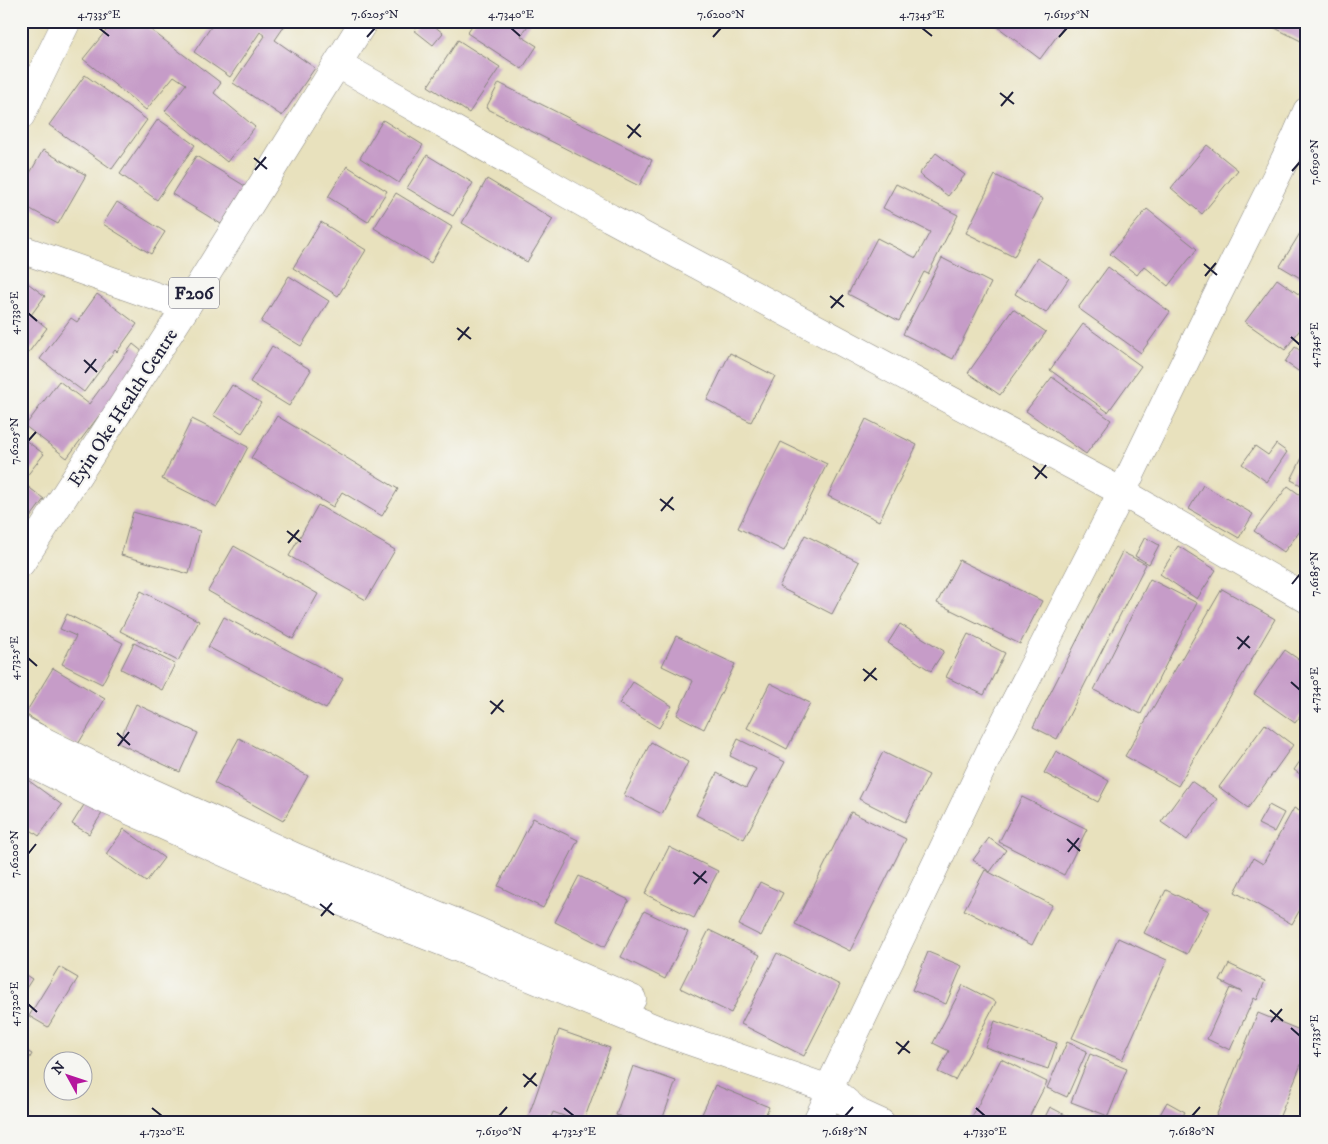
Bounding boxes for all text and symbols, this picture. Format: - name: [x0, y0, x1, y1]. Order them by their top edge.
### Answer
- text: 4.7335°E: [78, 7, 121, 22]
- text: 7.6205°N: [351, 7, 399, 22]
- text: 4.7340°E: [488, 7, 534, 22]
- text: 7.6200°N: [697, 7, 745, 22]
- text: 4.7345°E: [899, 7, 945, 22]
- text: 7.6195°N: [1044, 7, 1090, 22]
- text: 7.6190°N: [1307, 139, 1322, 185]
- road number: F206: [169, 278, 219, 308]
- text: 4.7330°E: [7, 291, 22, 335]
- text: 4.7345°E: [1307, 322, 1322, 368]
- street label: Eyin Oke Health Centre: [63, 324, 183, 491]
- text: 7.6205°N: [7, 417, 22, 465]
- text: 7.6185°N: [1307, 551, 1322, 597]
- text: 4.7325°E: [7, 635, 22, 680]
- text: 4.7340°E: [1307, 667, 1322, 713]
- text: 7.6200°N: [7, 830, 22, 878]
- text: 4.7320°E: [7, 981, 22, 1026]
- text: 4.7335°E: [1307, 1014, 1322, 1057]
- north arrow: [42, 1052, 92, 1102]
- text: N: [48, 1058, 70, 1078]
- text: 4.7320°E: [140, 1124, 185, 1139]
- text: 7.6190°N: [476, 1124, 522, 1139]
- text: 4.7325°E: [552, 1124, 597, 1139]
- text: 7.6185°N: [822, 1124, 868, 1139]
- text: 4.7330°E: [963, 1124, 1007, 1139]
- text: 7.6180°N: [1169, 1124, 1215, 1139]

